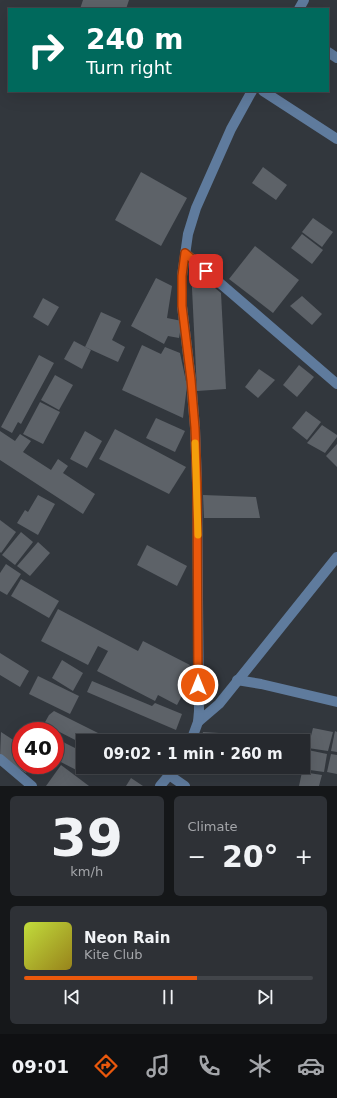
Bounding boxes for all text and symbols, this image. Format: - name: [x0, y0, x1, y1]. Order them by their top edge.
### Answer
- text: 240 m: [86, 23, 183, 56]
- icon: right: [20, 24, 72, 76]
- text: Turn right: [86, 57, 172, 78]
- pin: [189, 254, 223, 288]
- icon: arrive: [195, 260, 217, 282]
- position arrow: [177, 664, 219, 706]
- speed limit sign: 40: [12, 722, 64, 774]
- text: 09:02 · 1 min · 260 m: [103, 745, 283, 763]
- text: 39: [51, 808, 123, 868]
- text: Climate: [188, 819, 238, 834]
- text: 20°: [222, 839, 279, 874]
- text: −: [188, 844, 206, 869]
- text: +: [295, 844, 313, 869]
- text: km/h: [70, 864, 103, 879]
- text: Neon Rain: [84, 929, 170, 947]
- text: Kite Club: [84, 947, 143, 962]
- icon: previous: [61, 986, 83, 1008]
- icon: pause: [157, 986, 179, 1008]
- icon: next: [254, 986, 276, 1008]
- icon: directions: [92, 1052, 120, 1080]
- icon: music: [144, 1052, 172, 1080]
- icon: phone: [195, 1052, 223, 1080]
- icon: climate: [246, 1052, 274, 1080]
- icon: car: [297, 1052, 325, 1080]
- text: 09:01: [12, 1056, 69, 1077]

